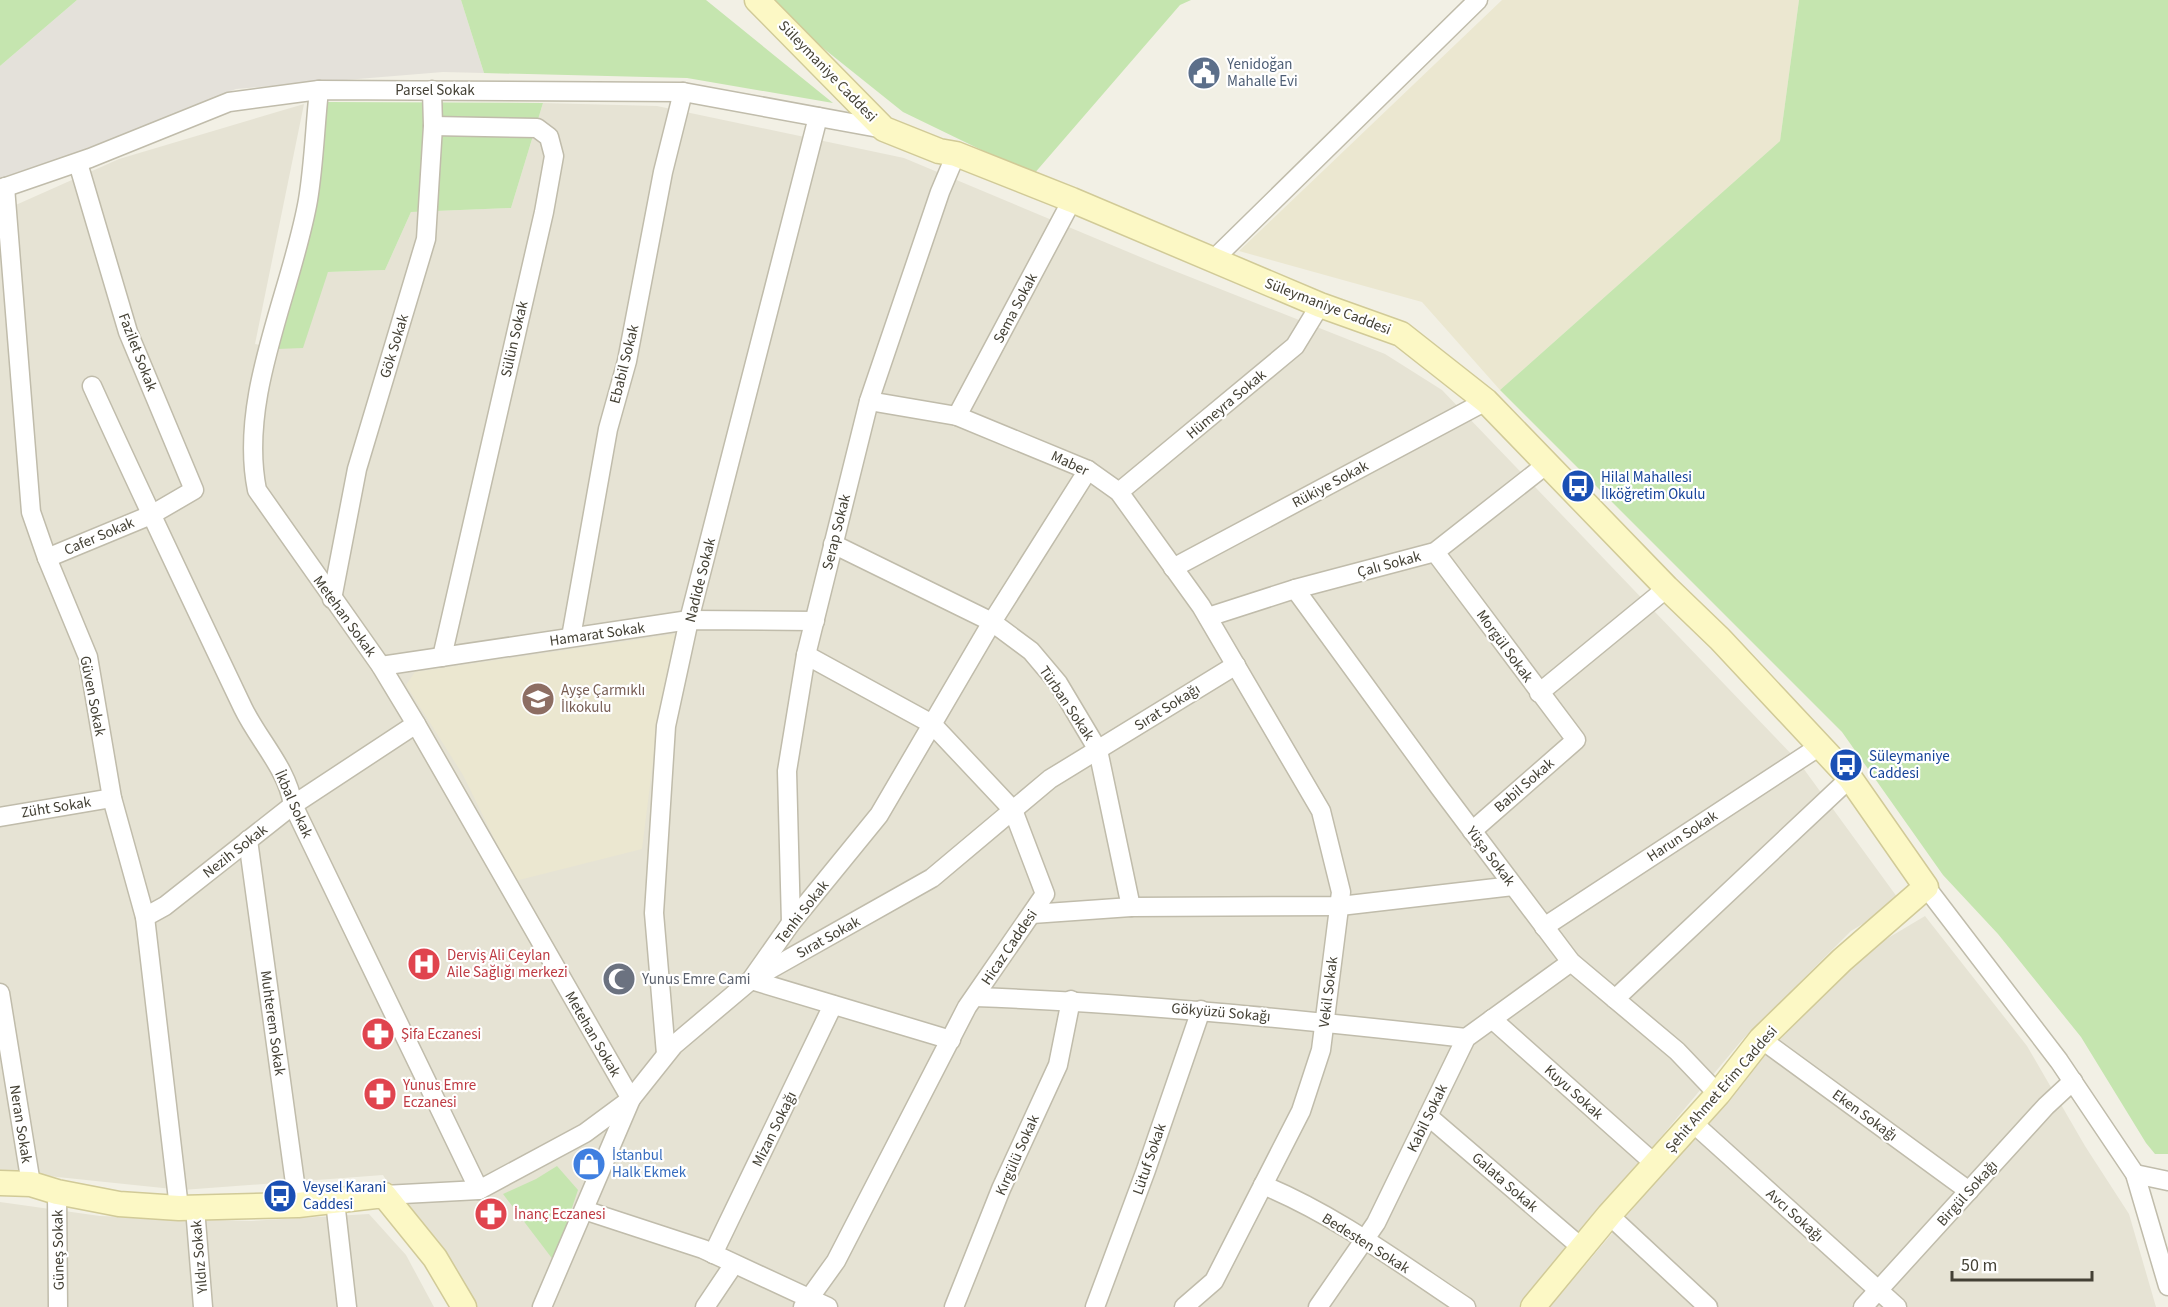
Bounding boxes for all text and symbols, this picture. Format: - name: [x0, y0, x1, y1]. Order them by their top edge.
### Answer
- street label: Süleymaniye Caddesi: [774, 16, 882, 127]
- place label: Yenidoğan Mahalle Evi: [1226, 54, 1298, 92]
- public building icon: Yenidoğan Mahalle Evi: [1186, 55, 1222, 91]
- street label: Parsel Sokak: [395, 80, 475, 101]
- street label: Sema Sokak: [988, 269, 1043, 347]
- street label: Süleymaniye Caddesi: [1262, 273, 1394, 340]
- street label: Sülün Sokak: [496, 298, 534, 379]
- street label: Fazilet Sokak: [113, 310, 162, 395]
- street label: Gök Sokak: [375, 311, 414, 381]
- street label: Ebabil Sokak: [605, 322, 645, 406]
- street label: Hümeyra Sokak: [1182, 364, 1271, 444]
- street label: Maber: [1047, 446, 1093, 482]
- street label: Rükiye Sokak: [1288, 455, 1373, 513]
- place label: Hilal Mahallesi İlköğretim Okulu: [1601, 467, 1705, 505]
- bus stop icon: Hilal Mahallesi İlköğretim Okulu: [1560, 468, 1596, 504]
- street label: Serap Sokak: [817, 491, 856, 572]
- street label: Cafer Sokak: [61, 512, 138, 561]
- street label: Nadide Sokak: [680, 535, 721, 625]
- street label: Çalı Sokak: [1355, 546, 1424, 583]
- street label: Metehan Sokak: [308, 571, 382, 662]
- street label: Morgül Sokak: [1471, 606, 1538, 687]
- street label: Hamarat Sokak: [548, 617, 647, 652]
- street label: Güven Sokak: [74, 654, 111, 739]
- street label: Türban Sokak: [1034, 662, 1100, 745]
- street label: Sırat Sokağı: [1130, 679, 1204, 736]
- place label: Ayşe Çarmıklı İlkokulu: [561, 680, 645, 718]
- school or university icon: Ayşe Çarmıklı İlkokulu: [520, 681, 556, 717]
- place label: Süleymaniye Caddesi: [1869, 746, 1950, 784]
- bus stop icon: Süleymaniye Caddesi: [1828, 747, 1864, 783]
- street label: Babil Sokak: [1490, 753, 1559, 817]
- street label: İkbal Sokak: [269, 767, 318, 842]
- street label: Züht Sokak: [20, 792, 93, 823]
- street label: Harun Sokak: [1643, 805, 1722, 867]
- street label: Nezih Sokak: [199, 819, 272, 883]
- street label: Yüşa Sokak: [1461, 821, 1520, 891]
- street label: Tenhi Sokak: [771, 875, 834, 949]
- street label: Hicaz Caddesi: [976, 905, 1043, 989]
- street label: Sırat Sokak: [792, 911, 865, 964]
- place label: Derviş Ali Ceylan Aile Sağlığı merkezi: [447, 945, 568, 983]
- hospital icon: Derviş Ali Ceylan Aile Sağlığı merkezi: [406, 946, 442, 982]
- street label: Vekil Sokak: [1314, 955, 1343, 1029]
- mosque icon: Yunus Emre Cami: [601, 961, 637, 997]
- street label: Muhterem Sokak: [255, 969, 290, 1078]
- place label: Yunus Emre Cami: [641, 969, 751, 990]
- street label: Metehan Sokak: [560, 988, 626, 1081]
- street label: Gökyüzü Sokağı: [1170, 998, 1271, 1027]
- pharmacy icon: Şifa Eczanesi: [360, 1016, 396, 1052]
- street label: Şehit Ahmet Erim Caddesi: [1660, 1021, 1782, 1157]
- place label: Şifa Eczanesi: [401, 1024, 481, 1045]
- street label: Kuyu Sokak: [1539, 1060, 1608, 1125]
- place label: Yunus Emre Eczanesi: [402, 1075, 476, 1113]
- pharmacy icon: Yunus Emre Eczanesi: [362, 1076, 398, 1112]
- street label: Kabil Sokak: [1402, 1080, 1453, 1156]
- street label: Neran Sokak: [4, 1083, 37, 1165]
- street label: Eken Sokağı: [1828, 1085, 1902, 1146]
- street label: Mizan Sokağı: [747, 1088, 802, 1171]
- street label: Kırgülü Sokak: [990, 1111, 1045, 1199]
- street label: Lütuf Sokak: [1127, 1120, 1172, 1198]
- place label: İstanbul Halk Ekmek: [612, 1145, 687, 1183]
- shop icon: İstanbul Halk Ekmek: [571, 1146, 607, 1182]
- street label: Galata Sokak: [1467, 1148, 1543, 1217]
- street label: Birgül Sokağı: [1932, 1156, 2003, 1231]
- place label: Veysel Karani Caddesi: [303, 1177, 386, 1215]
- bus stop icon: Veysel Karani Caddesi: [262, 1178, 298, 1214]
- street label: Avcı Sokağı: [1761, 1184, 1828, 1247]
- pharmacy icon: İnanç Eczanesi: [473, 1196, 509, 1232]
- place label: İnanç Eczanesi: [514, 1204, 606, 1225]
- street label: Bedesten Sokak: [1318, 1208, 1414, 1279]
- street label: Güneş Sokak: [47, 1209, 70, 1291]
- street label: Yıldız Sokak: [186, 1219, 213, 1296]
- scale bar: [1952, 1244, 2092, 1282]
- text: 50 m: [1961, 1253, 1997, 1278]

